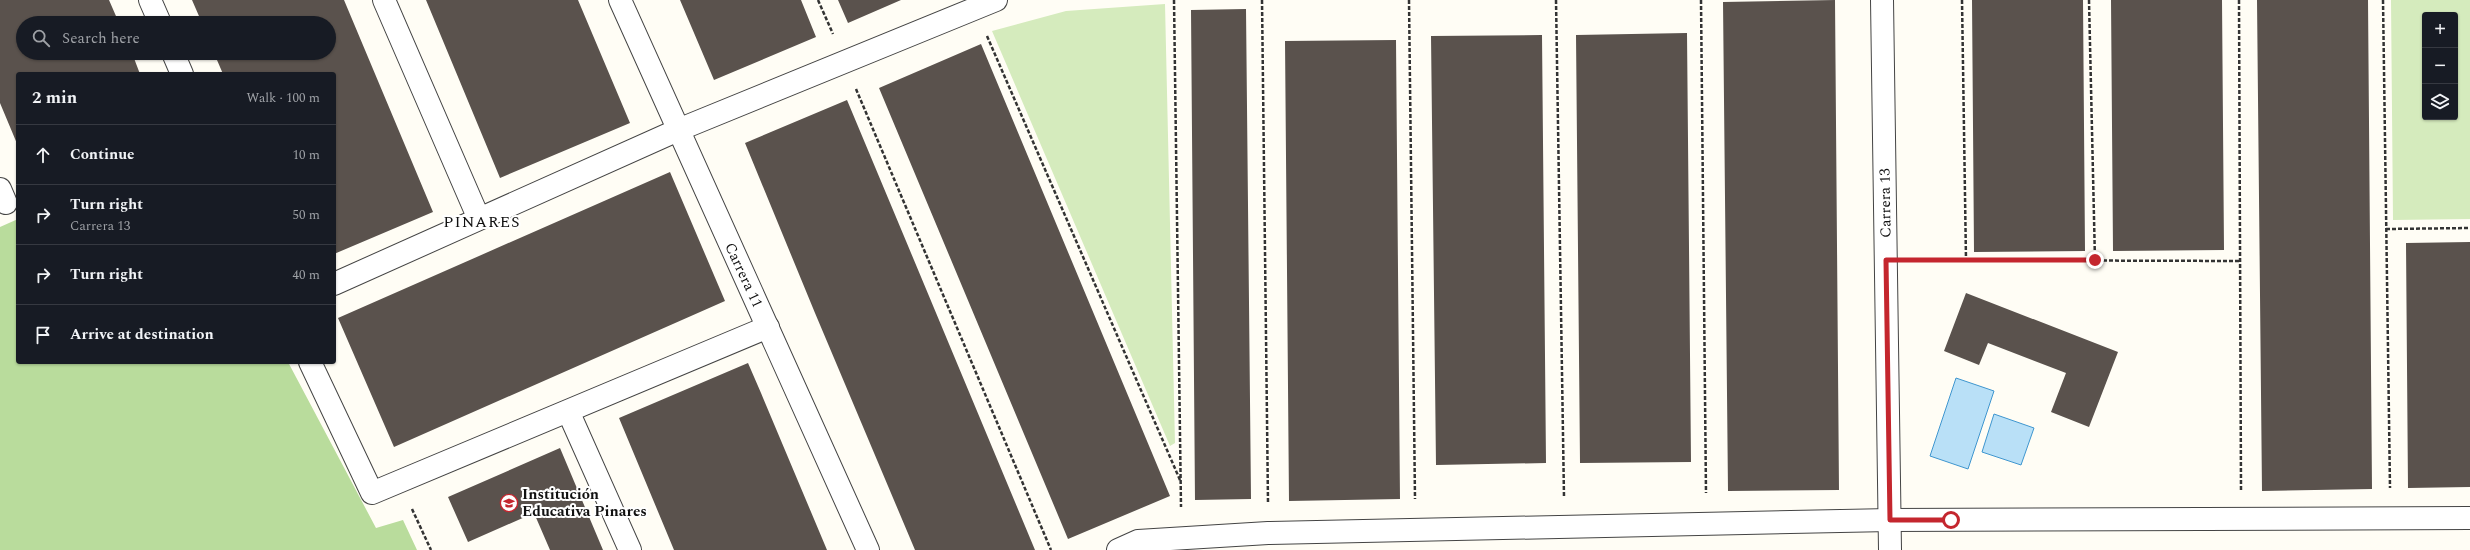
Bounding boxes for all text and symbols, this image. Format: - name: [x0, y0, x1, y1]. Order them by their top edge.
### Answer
- map controls: [2422, 12, 2458, 120]
- button: +: [2422, 12, 2458, 48]
- search box: [16, 16, 336, 60]
- icon: search: [30, 27, 52, 49]
- text: Search here: [62, 27, 140, 50]
- button: −: [2422, 48, 2458, 84]
- button: layers: [2422, 84, 2458, 120]
- text: 2 min: [32, 85, 77, 111]
- text: Walk · 100 m: [246, 88, 320, 108]
- text: Continue: [70, 143, 135, 166]
- icon: ahead: [32, 144, 54, 166]
- text: 10 m: [293, 145, 320, 165]
- street label: Carrera 13: [1873, 168, 1898, 238]
- text: Turn right: [70, 193, 143, 216]
- icon: right: [32, 204, 54, 226]
- text: 50 m: [293, 205, 320, 225]
- district label: PINARES: [443, 210, 521, 234]
- text: Carrera 13: [70, 216, 130, 236]
- street label: Carrera 11: [718, 239, 769, 312]
- route end: [2086, 251, 2104, 269]
- text: Turn right: [70, 263, 143, 286]
- icon: right: [32, 264, 54, 286]
- text: 40 m: [293, 265, 320, 285]
- text: Arrive at destination: [70, 323, 214, 346]
- icon: arrive: [32, 324, 54, 346]
- place label: Institución Educativa Pinares: [522, 483, 647, 523]
- school or university icon: Institución Educativa Pinares: [499, 493, 519, 513]
- route start: [1942, 511, 1960, 529]

